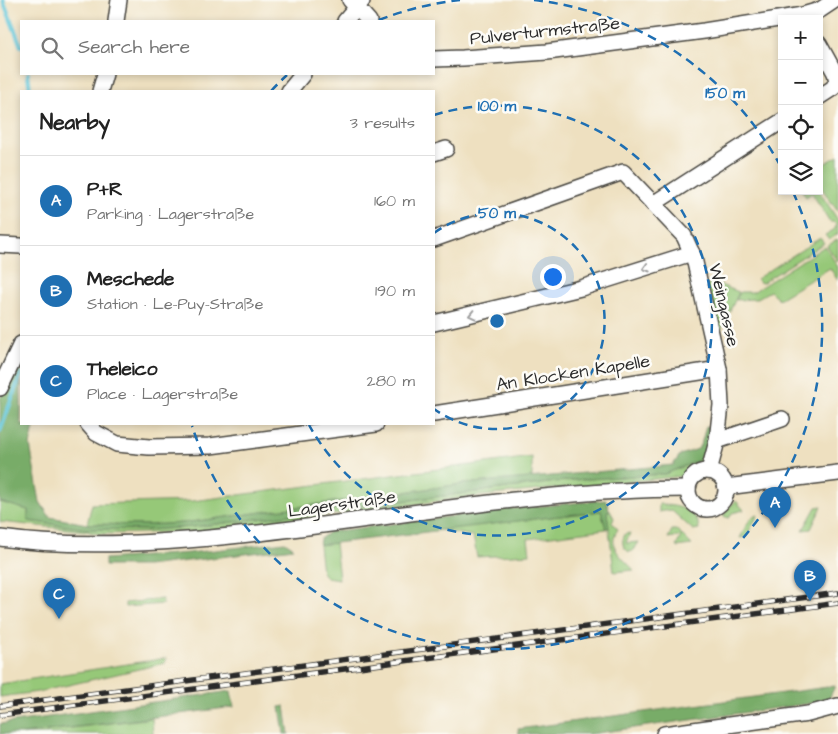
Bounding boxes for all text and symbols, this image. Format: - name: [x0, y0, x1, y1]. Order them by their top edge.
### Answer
- street label: Pulverturmstraße: [469, 11, 622, 51]
- map controls: [778, 15, 823, 195]
- button: +: [778, 15, 823, 60]
- search box: [20, 20, 435, 75]
- icon: search: [38, 34, 66, 62]
- text: Search here: [78, 34, 190, 61]
- button: −: [778, 60, 823, 105]
- text: 150 m: [705, 83, 745, 104]
- text: 100 m: [478, 96, 517, 117]
- button: locate: [778, 105, 823, 150]
- text: Nearby: [40, 108, 110, 137]
- text: 3 results: [350, 112, 415, 134]
- button: layers: [778, 150, 823, 195]
- text: P+R: [87, 176, 123, 203]
- text: A: [51, 190, 61, 212]
- text: 160 m: [374, 190, 415, 212]
- text: Parking · Lagerstraße: [87, 203, 254, 225]
- text: 50 m: [478, 203, 516, 224]
- street label: Weingasse: [701, 261, 746, 350]
- one-way arrow: [642, 262, 651, 272]
- your location: [540, 264, 566, 290]
- text: Meschede: [87, 266, 174, 293]
- text: B: [50, 280, 62, 302]
- text: 190 m: [375, 280, 415, 302]
- text: Station · Le-Puy-Straße: [87, 293, 263, 315]
- one-way arrow: [468, 309, 477, 320]
- centre of rings: [488, 312, 506, 330]
- street label: An Klocken Kapelle: [494, 348, 652, 397]
- text: Theleico: [87, 356, 157, 383]
- text: C: [50, 370, 62, 392]
- text: 280 m: [367, 370, 415, 392]
- text: Place · Lagerstraße: [87, 383, 238, 405]
- street label: Lagerstraße: [287, 484, 398, 525]
- pin: A: [759, 487, 791, 528]
- pin: B: [794, 560, 826, 601]
- pin: C: [43, 578, 75, 619]

